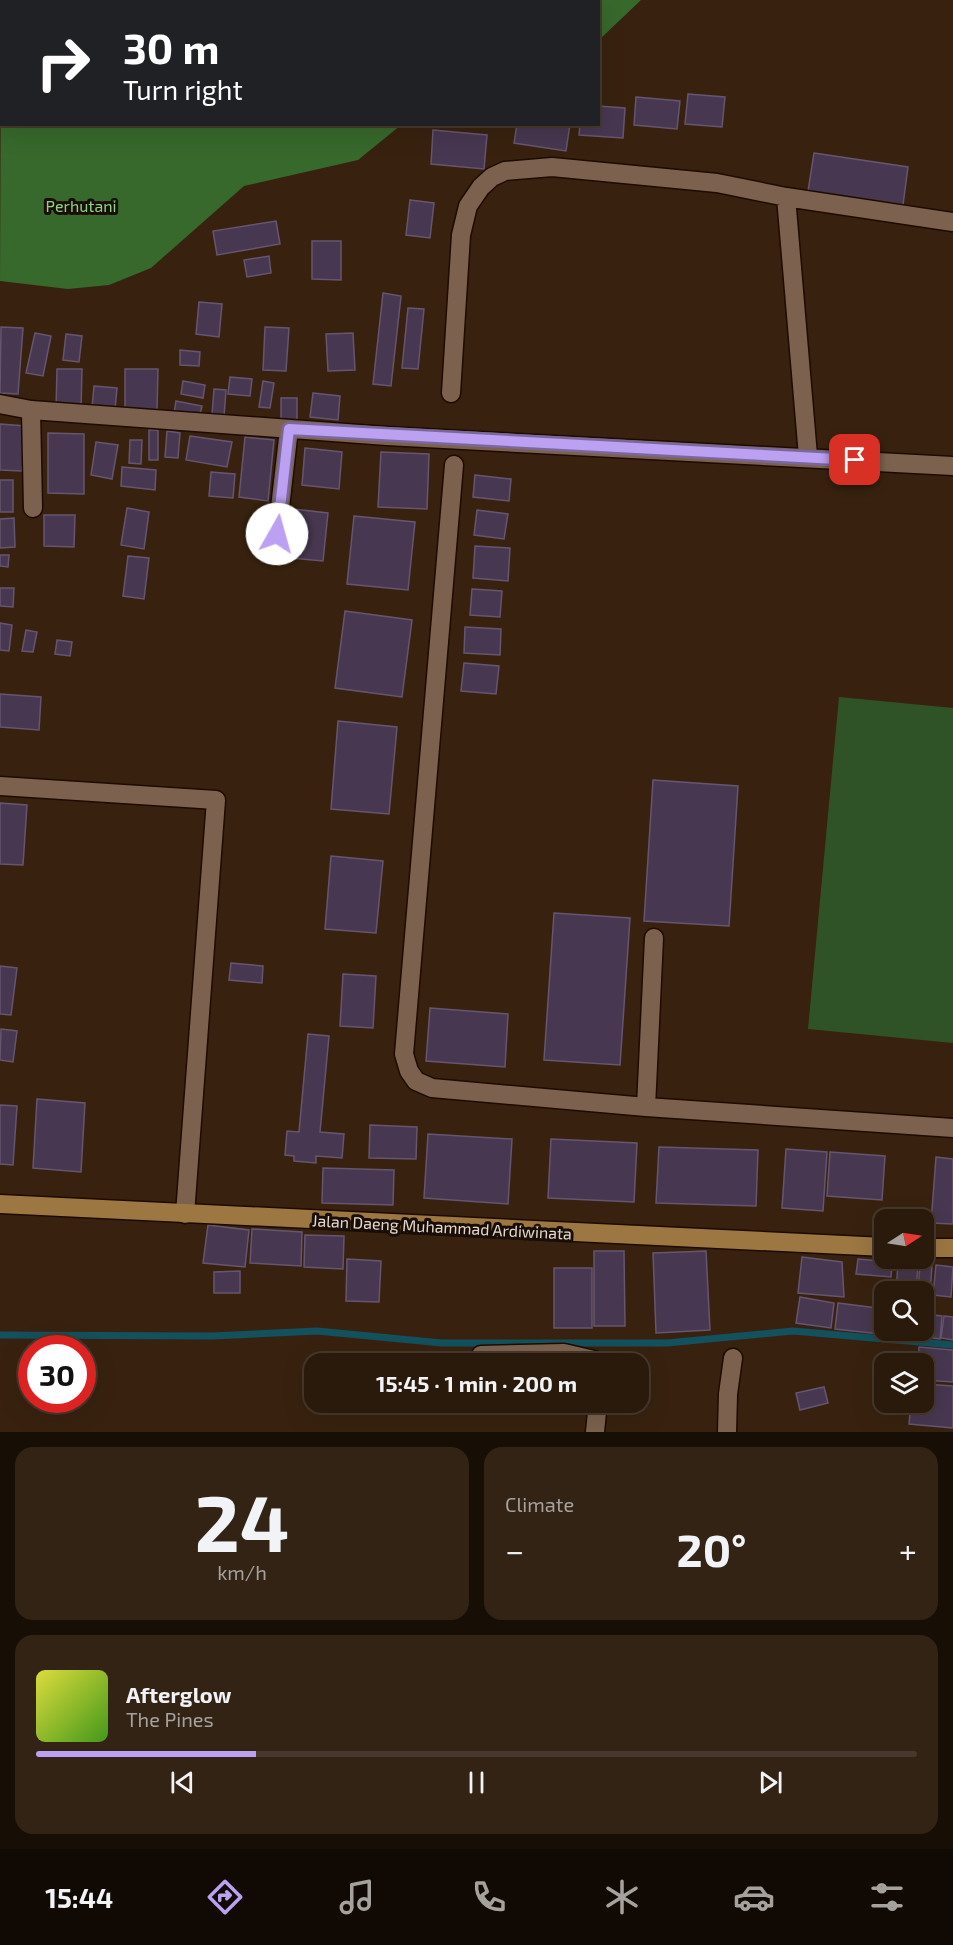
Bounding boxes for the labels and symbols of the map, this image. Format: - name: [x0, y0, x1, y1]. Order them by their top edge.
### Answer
- park label: Perhutani: [46, 196, 116, 215]
- pin: [829, 434, 880, 485]
- position arrow: [245, 502, 309, 566]
- north arrow: [874, 1209, 934, 1269]
- street label: Jalan Daeng Muhammad Ardiwinata: [312, 1210, 572, 1243]
- speed limit sign: 30: [18, 1335, 96, 1413]

